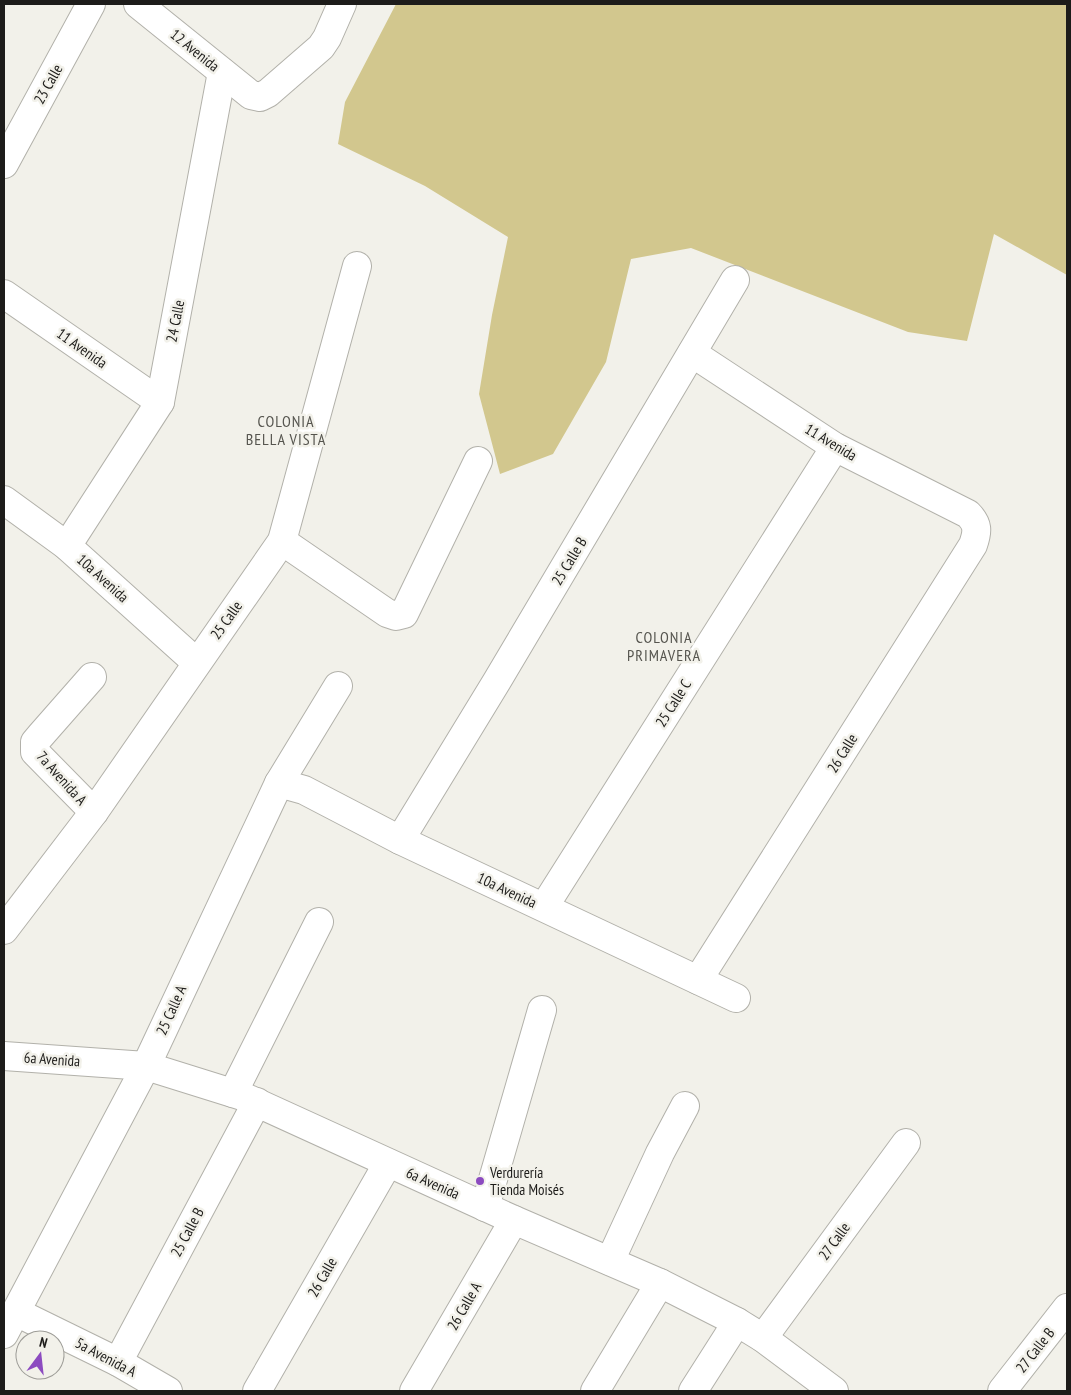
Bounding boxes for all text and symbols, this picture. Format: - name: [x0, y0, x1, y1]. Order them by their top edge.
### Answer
- street label: 12 Avenida: [167, 25, 223, 75]
- street label: 23 Calle: [29, 61, 67, 107]
- street label: 24 Calle: [162, 298, 188, 344]
- street label: 11 Avenida: [53, 324, 111, 372]
- district label: COLONIA BELLA VISTA: [246, 411, 326, 449]
- street label: 11 Avenida: [802, 419, 860, 465]
- street label: 25 Calle B: [547, 533, 591, 589]
- street label: 10a Avenida: [73, 550, 133, 606]
- street label: 25 Calle: [206, 597, 246, 643]
- district label: COLONIA PRIMAVERA: [627, 627, 701, 665]
- street label: 25 Calle C: [651, 676, 695, 730]
- street label: 26 Calle: [823, 730, 861, 776]
- street label: 7a Avenida A: [33, 747, 92, 810]
- street label: 10a Avenida: [474, 868, 540, 912]
- street label: 25 Calle A: [152, 981, 191, 1038]
- street label: 6a Avenida: [23, 1048, 81, 1070]
- street label: 6a Avenida: [403, 1163, 463, 1203]
- place label: Verdurería Tienda Moisés: [489, 1163, 564, 1199]
- marker: Verdurería Tienda Moisés: [474, 1175, 486, 1187]
- street label: 25 Calle B: [166, 1204, 208, 1260]
- street label: 27 Calle: [814, 1218, 854, 1264]
- street label: 26 Calle: [303, 1254, 341, 1300]
- street label: 26 Calle A: [443, 1278, 486, 1333]
- street label: 27 Calle B: [1011, 1324, 1059, 1376]
- north arrow: [15, 1330, 65, 1380]
- text: N: [37, 1333, 49, 1352]
- street label: 5a Avenida A: [72, 1333, 141, 1381]

